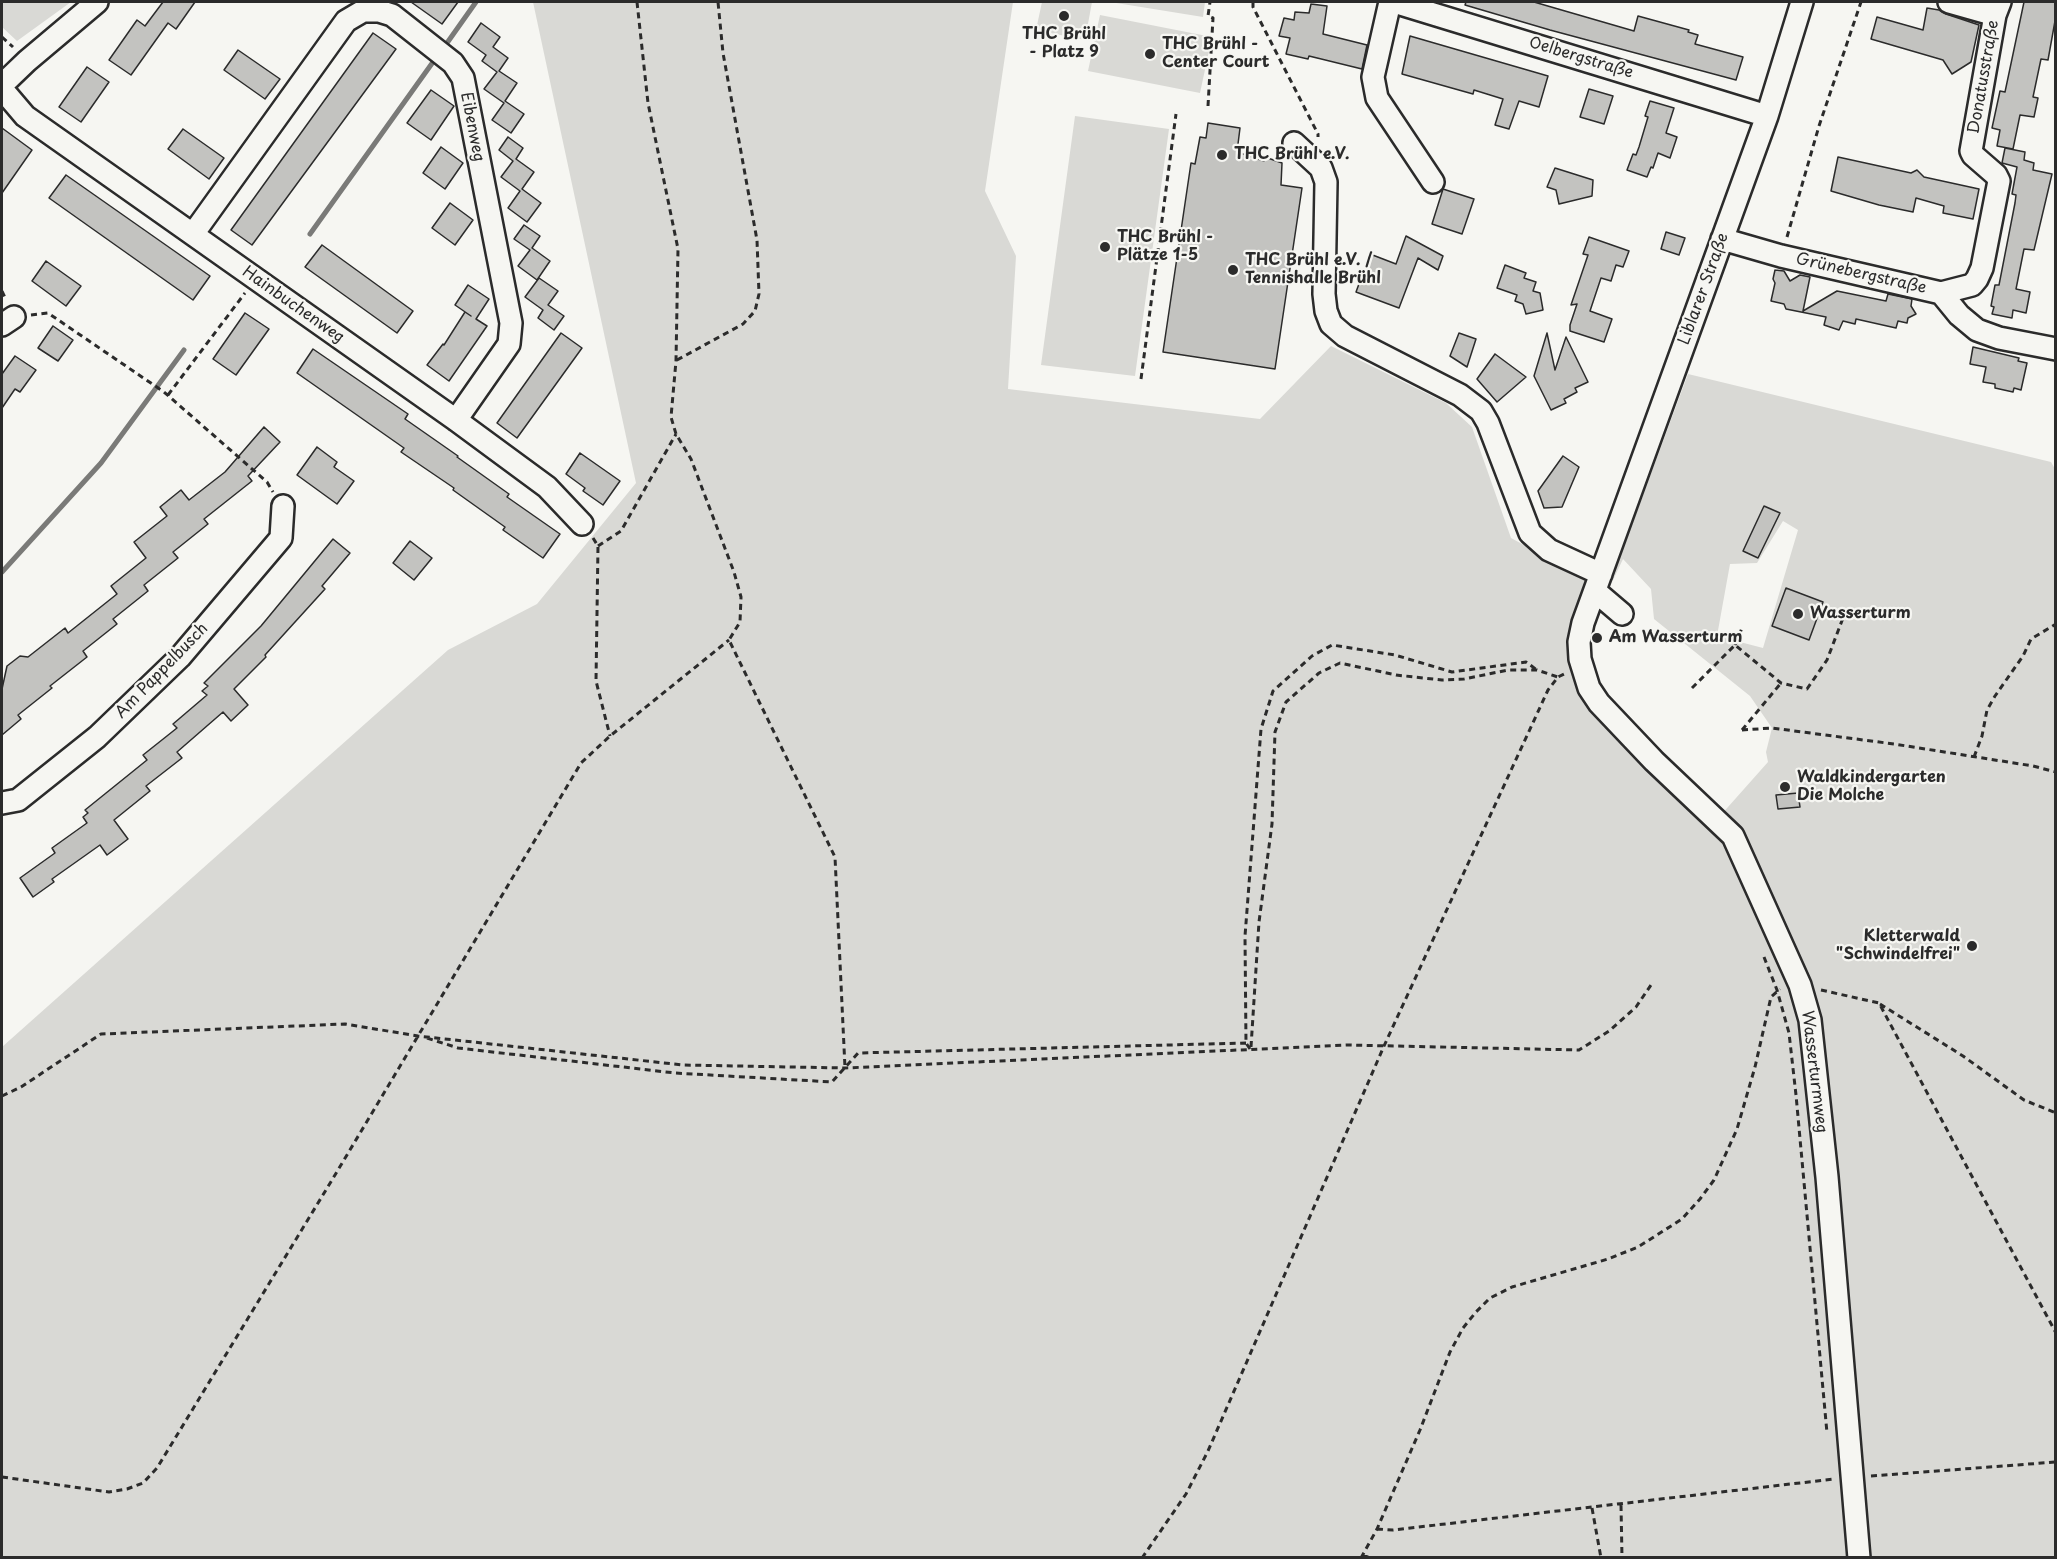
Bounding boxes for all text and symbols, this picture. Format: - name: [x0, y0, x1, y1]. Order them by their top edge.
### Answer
- marker: THC Brühl - Platz 9: [1057, 9, 1071, 23]
- street label: Donatusstraße: [1965, 19, 2003, 135]
- place label: THC Brühl - Platz 9: [1022, 25, 1106, 63]
- street label: Oelbergstraße: [1526, 33, 1636, 83]
- place label: THC Brühl - Center Court: [1162, 35, 1269, 73]
- marker: THC Brühl - Center Court: [1143, 47, 1157, 61]
- street label: Eibenweg: [456, 91, 488, 163]
- place label: THC Brühl e.V.: [1234, 145, 1349, 165]
- marker: THC Brühl e.V.: [1215, 148, 1229, 162]
- place label: THC Brühl - Plätze 1-5: [1117, 228, 1213, 266]
- street label: Liblarer Straße: [1675, 230, 1733, 348]
- marker: THC Brühl - Plätze 1-5: [1098, 240, 1112, 254]
- street label: Grünebergstraße: [1794, 250, 1928, 298]
- place label: THC Brühl e.V. / Tennishalle Brühl: [1245, 251, 1381, 289]
- street label: Hainbuchenweg: [238, 263, 348, 347]
- marker: THC Brühl e.V. / Tennishalle Brühl: [1226, 263, 1240, 277]
- place label: Wasserturm: [1810, 604, 1911, 624]
- marker: Wasserturm: [1791, 607, 1805, 621]
- street label: Am Pappelbusch: [112, 619, 212, 723]
- place label: Am Wasserturm: [1609, 628, 1742, 648]
- marker: Am Wasserturm: [1590, 631, 1604, 645]
- place label: Waldkindergarten Die Molche: [1797, 768, 1946, 806]
- marker: Waldkindergarten Die Molche: [1778, 780, 1792, 794]
- place label: Kletterwald "Schwindelfrei": [1836, 927, 1960, 965]
- marker: Kletterwald "Schwindelfrei": [1965, 939, 1979, 953]
- street label: Wasserturmweg: [1797, 1010, 1831, 1134]

